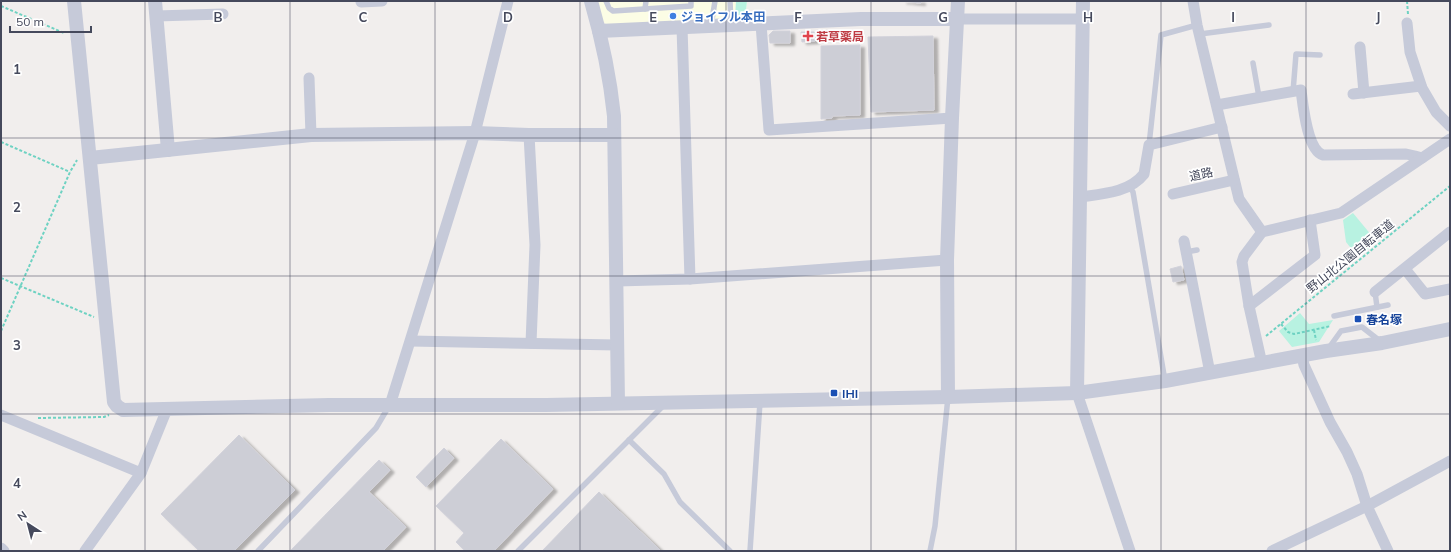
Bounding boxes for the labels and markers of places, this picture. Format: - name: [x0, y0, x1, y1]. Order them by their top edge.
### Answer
- place label: ジョイフル本田: [681, 9, 765, 24]
- marker: ジョイフル本田: [668, 11, 678, 21]
- place label: 若草薬局: [816, 29, 864, 44]
- marker: 若草薬局: [803, 31, 813, 41]
- place label: 春名塚: [1366, 312, 1402, 327]
- marker: 春名塚: [1353, 314, 1363, 324]
- place label: IHI: [842, 386, 858, 401]
- marker: IHI: [829, 388, 839, 398]

